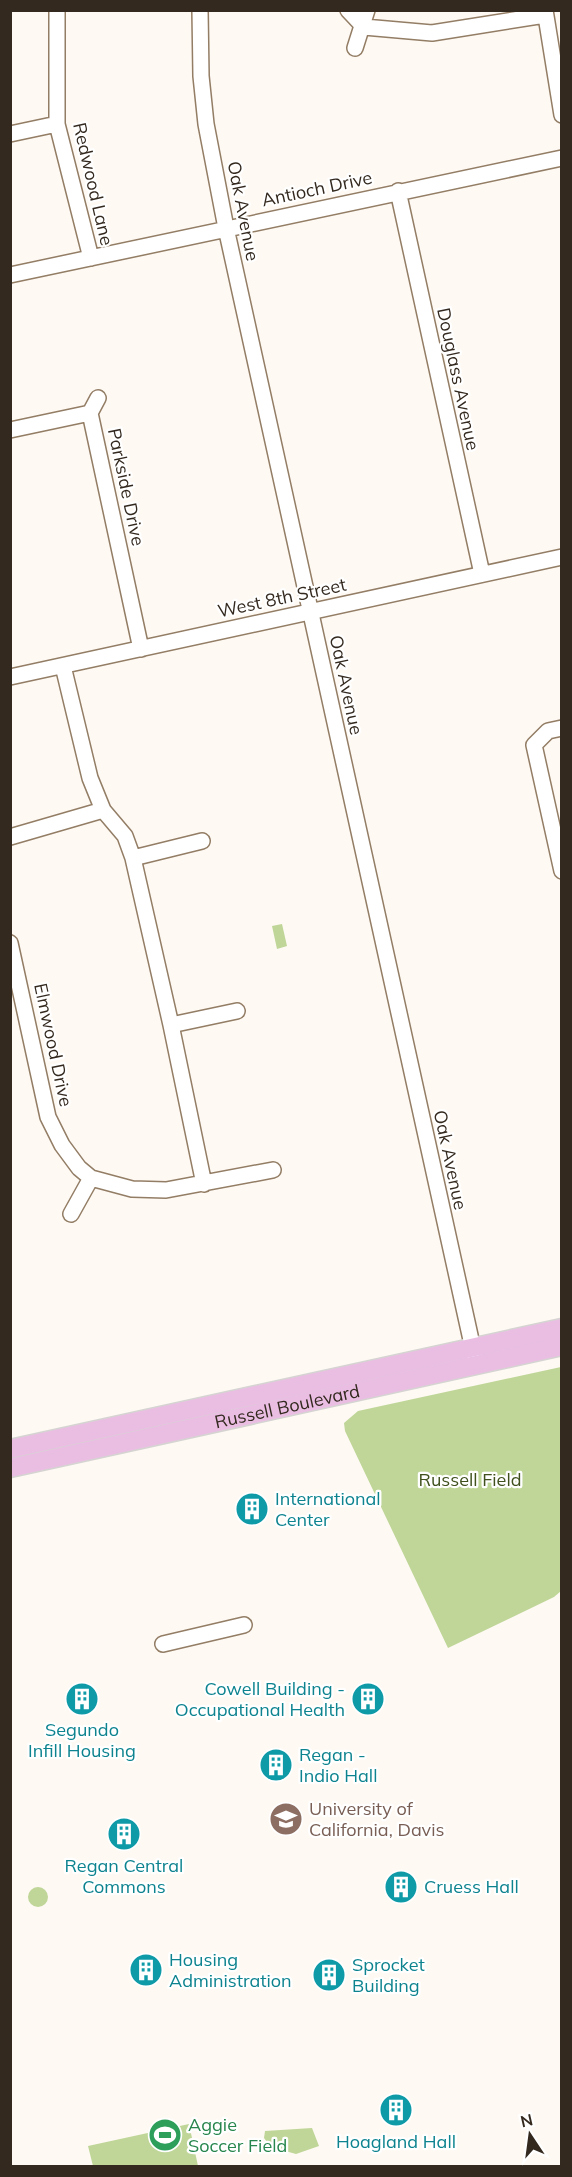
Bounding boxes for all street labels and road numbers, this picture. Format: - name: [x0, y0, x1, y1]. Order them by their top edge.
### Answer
- street label: Redwood Lane: [68, 120, 119, 248]
- street label: Oak Avenue: [223, 159, 264, 263]
- street label: Antioch Drive: [260, 166, 374, 211]
- street label: Douglass Avenue: [432, 305, 485, 452]
- street label: Parkside Drive: [103, 426, 150, 548]
- street label: West 8th Street: [216, 573, 348, 622]
- street label: Oak Avenue: [325, 633, 368, 737]
- street label: Elmwood Drive: [29, 981, 78, 1109]
- street label: Oak Avenue: [429, 1108, 472, 1212]
- street label: Russell Boulevard: [212, 1379, 362, 1433]

